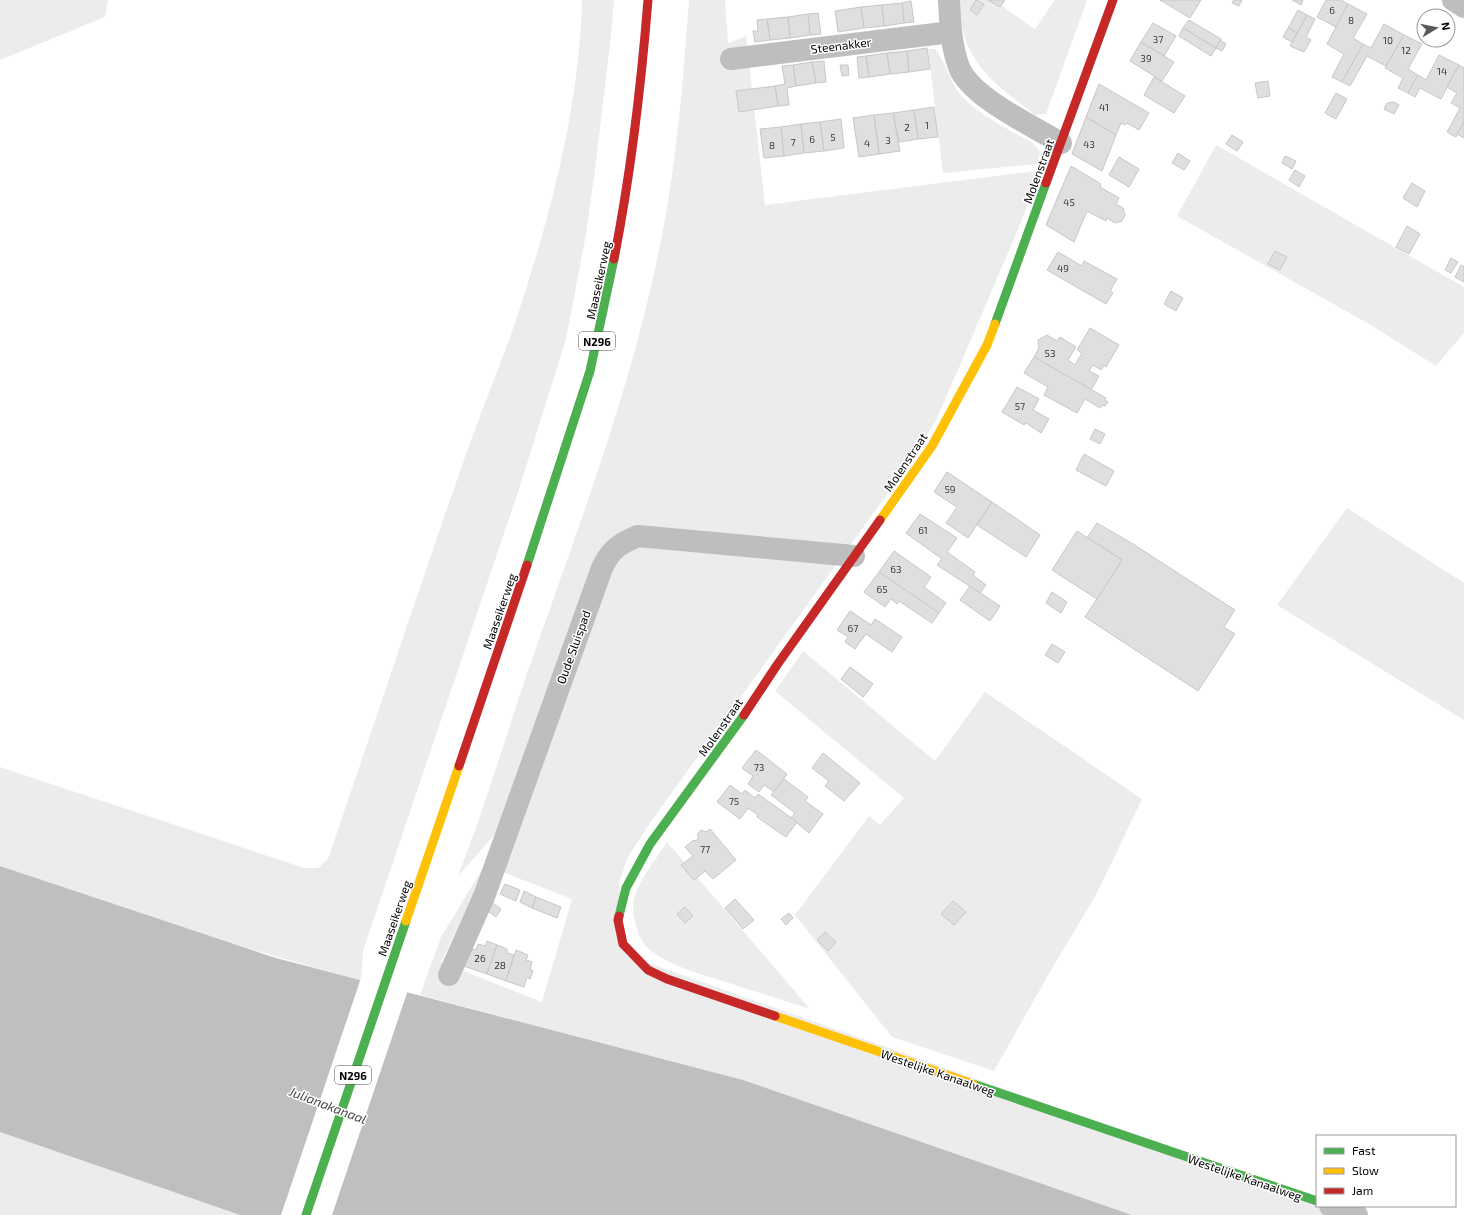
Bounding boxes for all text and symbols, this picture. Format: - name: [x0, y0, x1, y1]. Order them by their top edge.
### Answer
- house number: 6: [1329, 4, 1335, 16]
- north arrow: [1416, 8, 1456, 48]
- house number: 8: [1348, 14, 1354, 26]
- text: N: [1439, 21, 1453, 31]
- house number: 37: [1153, 33, 1163, 45]
- street label: Steenakker: [810, 34, 872, 56]
- house number: 10: [1383, 34, 1393, 46]
- house number: 12: [1401, 44, 1411, 56]
- house number: 39: [1140, 52, 1152, 64]
- house number: 14: [1437, 65, 1447, 77]
- house number: 41: [1099, 101, 1109, 113]
- house number: 1: [925, 119, 929, 131]
- house number: 2: [904, 121, 910, 133]
- house number: 5: [830, 131, 836, 143]
- house number: 6: [809, 133, 815, 145]
- house number: 3: [885, 134, 891, 146]
- house number: 7: [790, 136, 796, 148]
- street label: Molenstraat: [1020, 136, 1056, 205]
- house number: 4: [864, 137, 870, 149]
- house number: 43: [1083, 138, 1095, 150]
- house number: 8: [769, 139, 775, 151]
- house number: 45: [1063, 196, 1075, 208]
- street label: Maaseikerweg: [583, 239, 613, 320]
- house number: 49: [1057, 262, 1069, 274]
- road number: N296: [579, 332, 615, 350]
- house number: 53: [1045, 347, 1055, 359]
- house number: 57: [1015, 400, 1025, 412]
- street label: Molenstraat: [880, 430, 930, 494]
- house number: 59: [944, 483, 956, 495]
- house number: 61: [918, 524, 928, 536]
- house number: 63: [890, 563, 902, 575]
- street label: Maaseikerweg: [479, 571, 519, 651]
- house number: 65: [876, 583, 888, 595]
- street label: Oude Sluispad: [553, 608, 593, 686]
- house number: 67: [848, 622, 858, 634]
- street label: Molenstraat: [695, 695, 745, 759]
- house number: 73: [754, 761, 764, 773]
- house number: 75: [729, 795, 739, 807]
- house number: 77: [700, 843, 710, 855]
- street label: Maaseikerweg: [374, 878, 414, 958]
- house number: 26: [474, 952, 486, 964]
- house number: 28: [494, 959, 506, 971]
- street label: Westelijke Kanaalweg: [879, 1046, 997, 1099]
- road number: N296: [335, 1066, 371, 1084]
- water label: Julianakanaal: [286, 1083, 369, 1127]
- legend: [1316, 1135, 1456, 1207]
- text: Fast: [1352, 1143, 1376, 1157]
- street label: Westelijke Kanaalweg: [1186, 1151, 1304, 1204]
- text: Slow: [1352, 1163, 1379, 1177]
- text: Jam: [1352, 1183, 1373, 1197]

